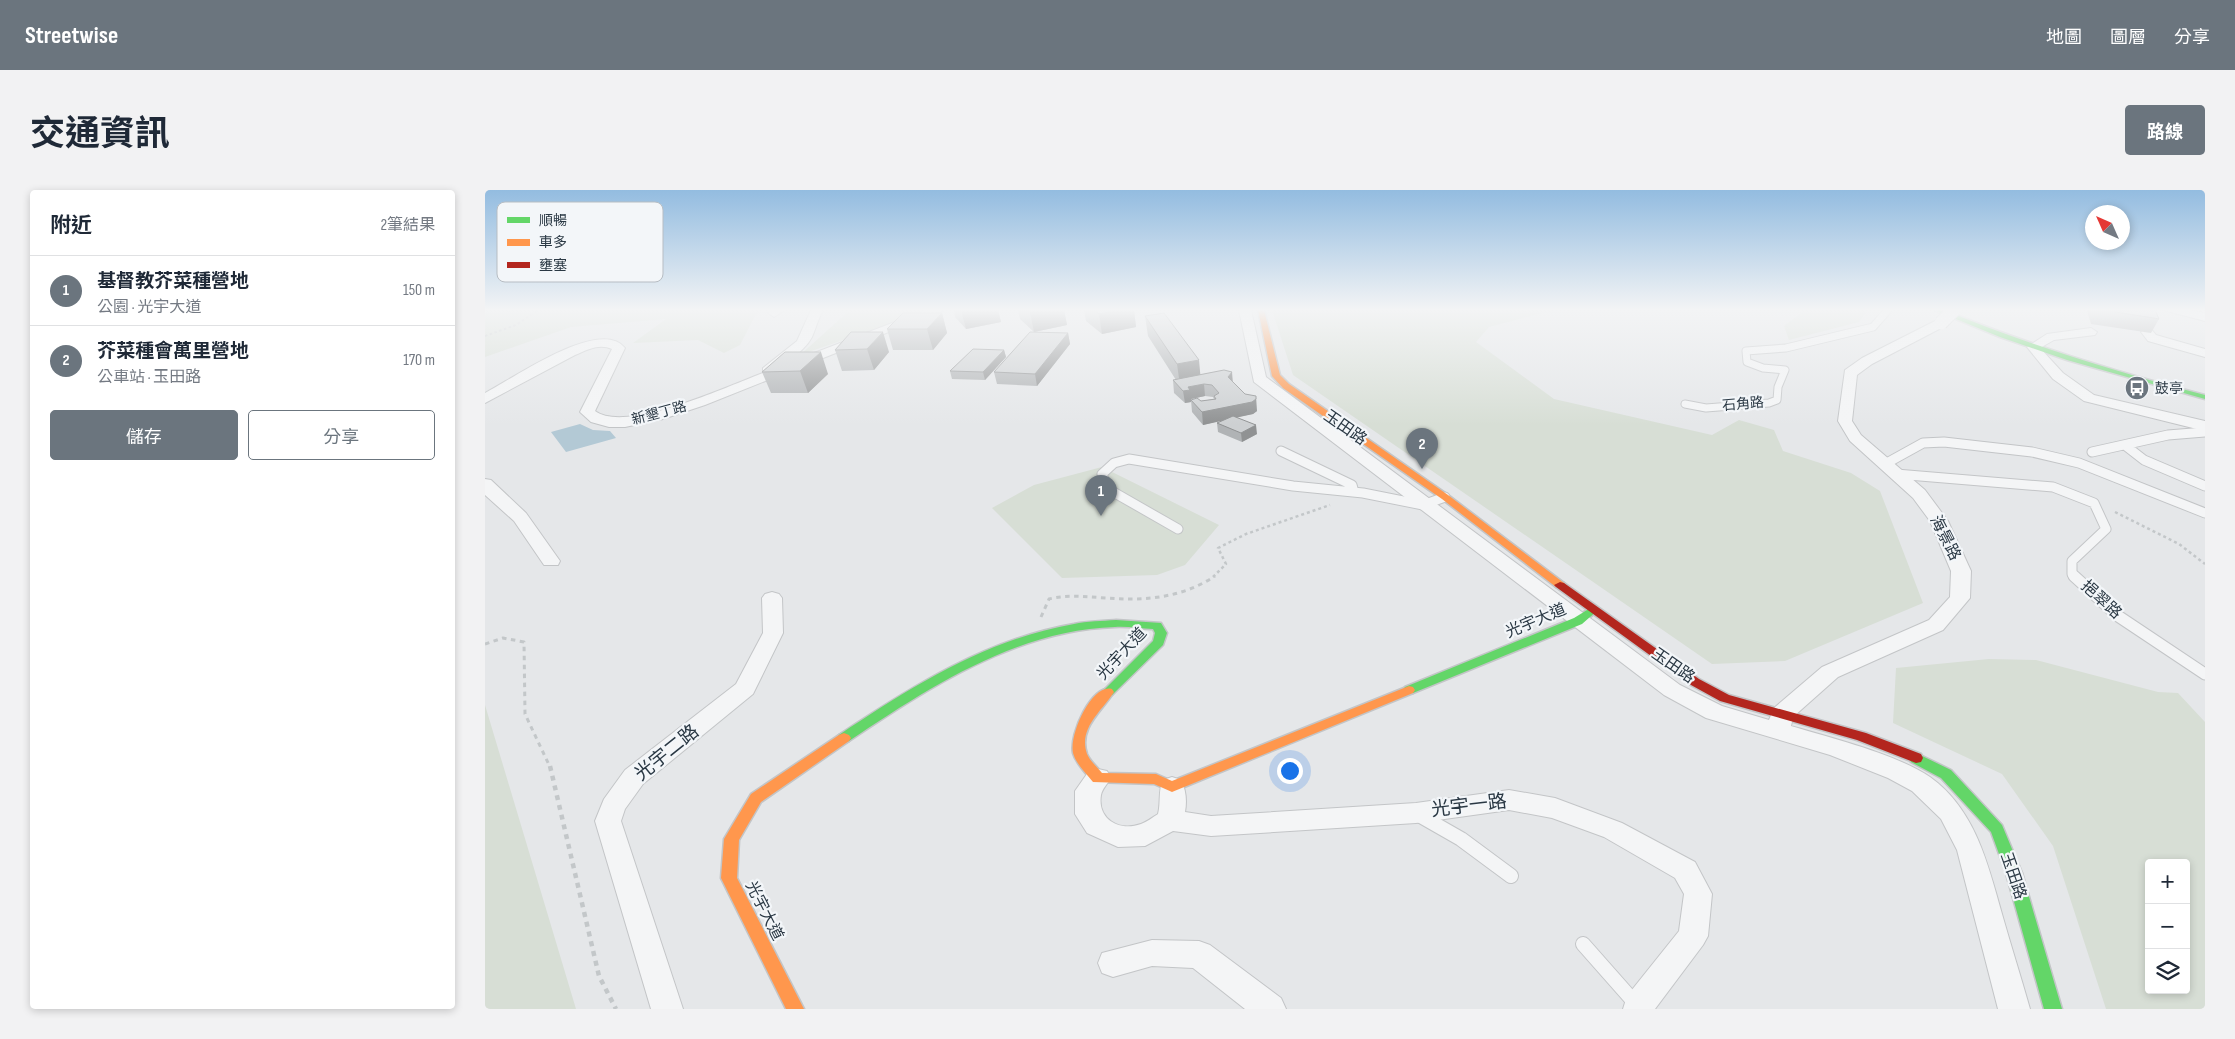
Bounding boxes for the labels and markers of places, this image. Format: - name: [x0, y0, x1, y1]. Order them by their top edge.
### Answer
- bus stop icon: 鼓亭: [2124, 375, 2150, 401]
- place label: 鼓亭: [2155, 380, 2183, 397]
- pin: 2: [1406, 428, 1438, 469]
- pin: 1: [1085, 475, 1117, 516]

